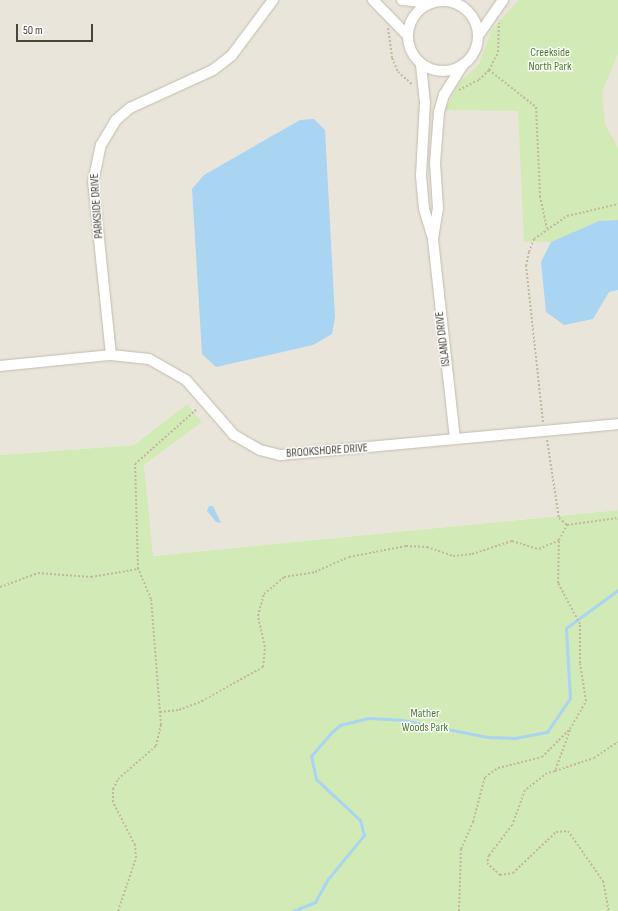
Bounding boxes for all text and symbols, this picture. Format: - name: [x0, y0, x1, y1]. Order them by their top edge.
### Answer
- scale bar: [18, 16, 95, 42]
- text: 50 m: [23, 23, 43, 38]
- park label: Creekside North Park: [529, 46, 571, 74]
- street label: PARKSIDE DRIVE: [88, 173, 106, 239]
- street label: ISLAND DRIVE: [432, 311, 454, 367]
- street label: BROOKSHORE DRIVE: [286, 441, 368, 461]
- park label: Mather Woods Park: [402, 707, 448, 735]

